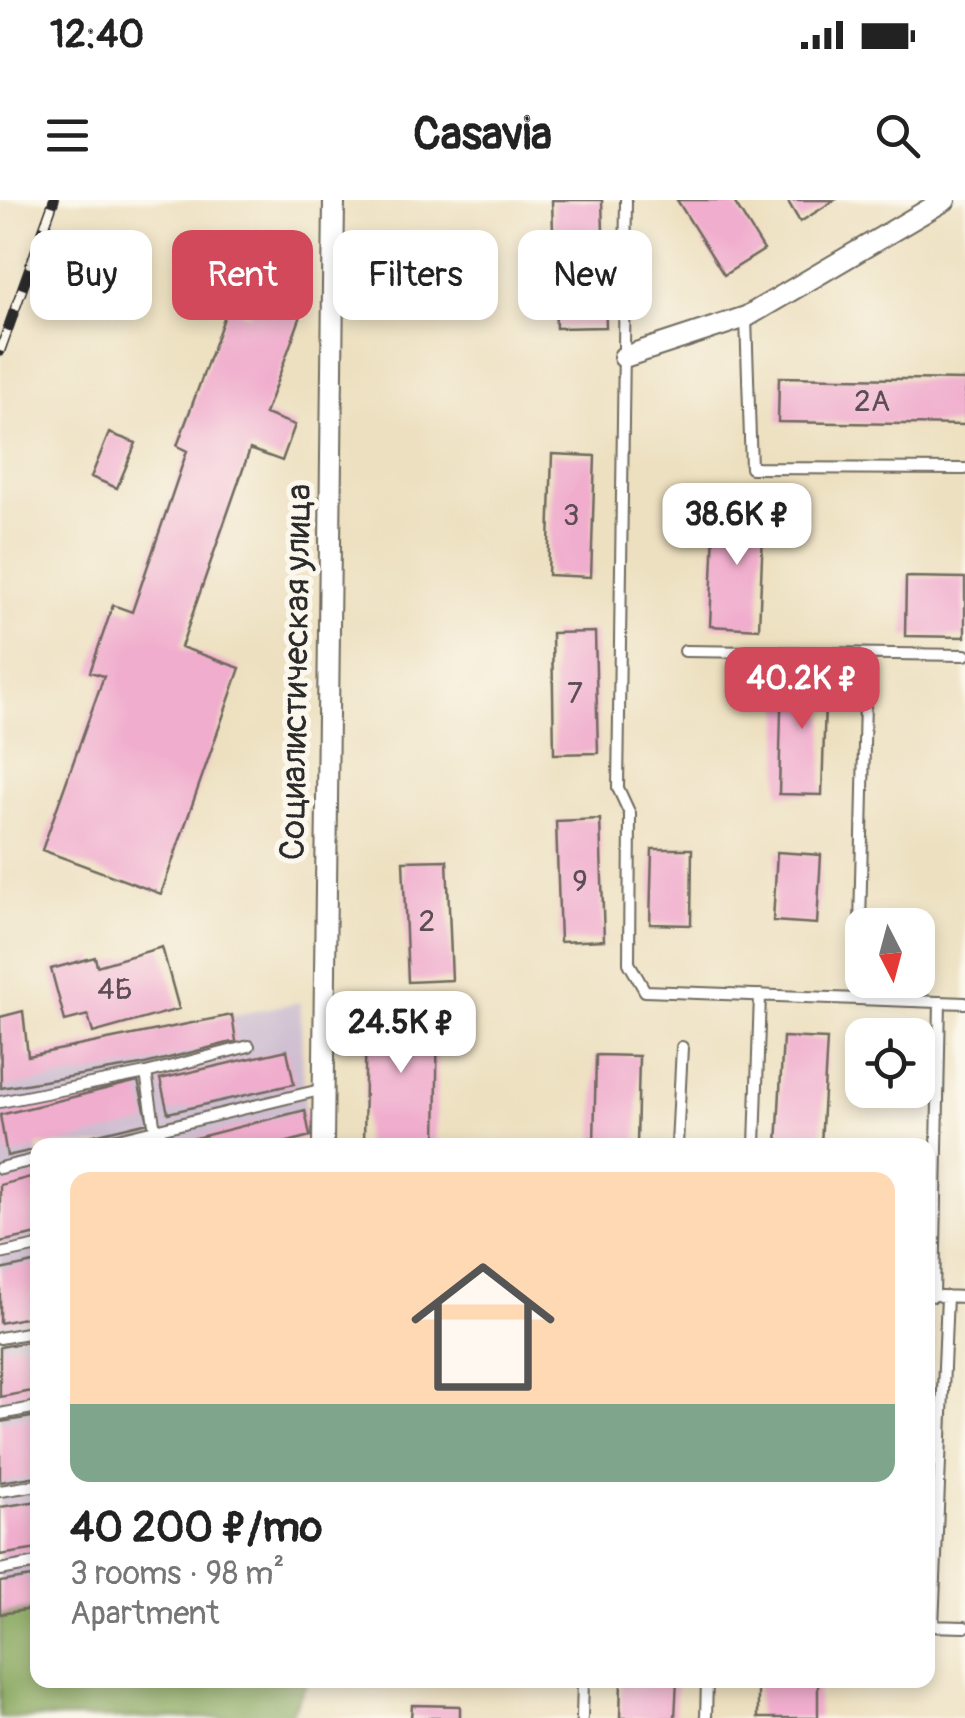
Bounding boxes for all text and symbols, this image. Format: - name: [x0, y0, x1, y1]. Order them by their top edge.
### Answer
- text: 12:40: [50, 11, 144, 59]
- text: Casavia: [413, 107, 552, 163]
- icon: menu: [40, 108, 95, 163]
- icon: search: [870, 108, 925, 163]
- chip: Buy: [30, 230, 152, 320]
- chip: Rent: [172, 230, 313, 320]
- chip: Filters: [333, 230, 498, 320]
- chip: New: [518, 230, 652, 320]
- house number: 2А: [854, 383, 890, 420]
- street label: Социалистическая улица: [271, 483, 321, 861]
- pin: 38.6K ₽: [645, 483, 829, 568]
- text: 38.6K ₽: [684, 495, 790, 535]
- house number: 3: [563, 497, 579, 534]
- pin: 40.2K ₽: [710, 647, 894, 732]
- text: 40.2K ₽: [747, 659, 857, 699]
- house number: 7: [567, 675, 583, 712]
- house number: 9: [572, 863, 588, 900]
- house number: 2: [419, 903, 435, 940]
- north arrow: [845, 908, 935, 998]
- map controls: [845, 908, 935, 1108]
- house number: 4Б: [97, 971, 133, 1008]
- pin: 24.5K ₽: [309, 991, 493, 1076]
- text: 24.5K ₽: [348, 1003, 454, 1043]
- button: locate: [845, 1018, 935, 1108]
- icon: home: [393, 1237, 573, 1417]
- text: 40 200 ₽/mo: [70, 1502, 322, 1554]
- text: 3 rooms · 98 m²: [70, 1554, 284, 1594]
- text: Apartment: [70, 1594, 219, 1634]

